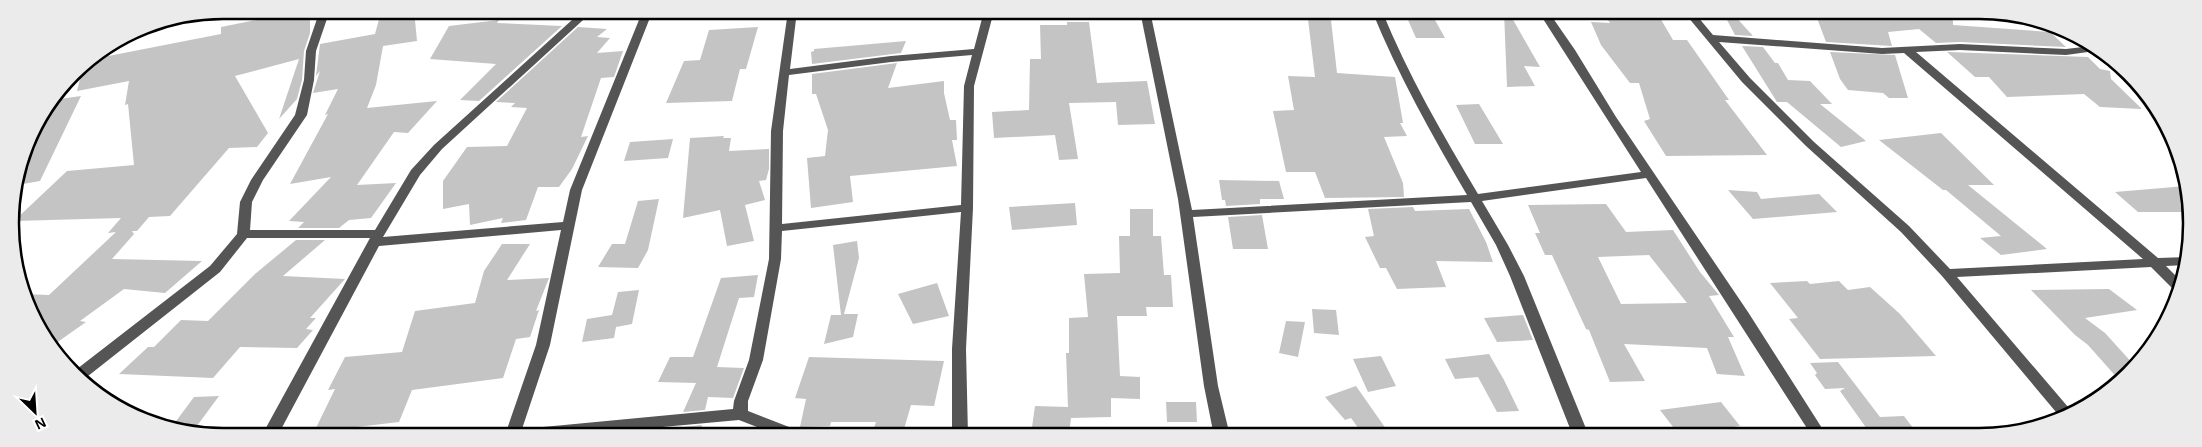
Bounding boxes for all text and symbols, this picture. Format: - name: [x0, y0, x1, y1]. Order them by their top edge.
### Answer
- north arrow: [10, 387, 60, 437]
- text: N: [33, 414, 48, 433]

